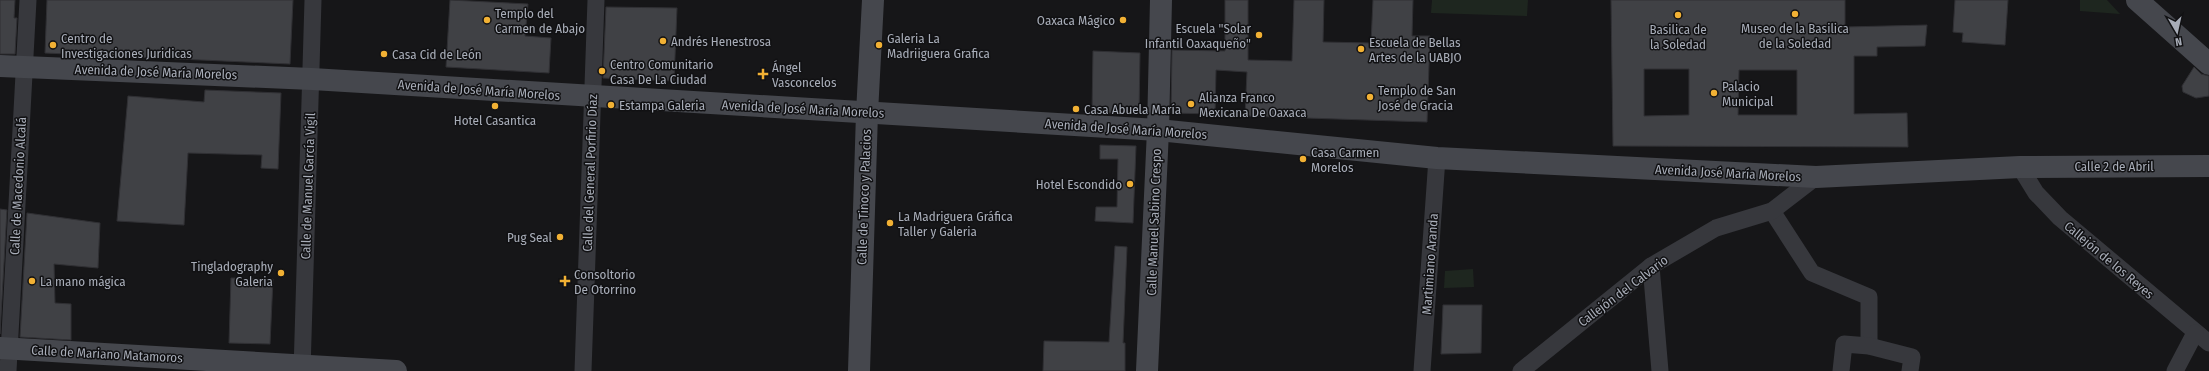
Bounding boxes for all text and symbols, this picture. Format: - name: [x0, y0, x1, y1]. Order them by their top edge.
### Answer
- place label: Templo del Carmen de Abajo: [495, 6, 585, 36]
- marker: Museo de la Basilica de la Soledad: [1790, 9, 1800, 19]
- marker: Basilica de la Soledad: [1673, 10, 1683, 20]
- north arrow: [2157, 12, 2197, 52]
- place label: Oaxaca Mágico: [1037, 13, 1115, 28]
- marker: Templo del Carmen de Abajo: [482, 15, 492, 25]
- marker: Oaxaca Mágico: [1118, 15, 1128, 25]
- place label: Escuela "Solar Infantil Oaxaqueño": [1145, 21, 1251, 51]
- place label: Museo de la Basilica de la Soledad: [1741, 21, 1849, 51]
- place label: Basilica de la Soledad: [1649, 22, 1707, 52]
- marker: Escuela "Solar Infantil Oaxaqueño": [1254, 30, 1264, 40]
- place label: Centro de Investigaciones Juridicas: [61, 31, 192, 61]
- place label: Galeria La Madriiguera Grafica: [887, 31, 990, 61]
- place label: Andrés Henestrosa: [671, 34, 771, 49]
- text: N: [2174, 34, 2183, 48]
- place label: Escuela de Bellas Artes de la UABJO: [1369, 35, 1462, 65]
- marker: Andrés Henestrosa: [658, 36, 668, 46]
- marker: Centro de Investigaciones Juridicas: [48, 40, 58, 50]
- marker: Galeria La Madriiguera Grafica: [874, 40, 884, 50]
- marker: Escuela de Bellas Artes de la UABJO: [1356, 44, 1366, 54]
- place label: Casa Cid de León: [392, 47, 482, 62]
- marker: Casa Cid de León: [379, 49, 389, 59]
- place label: Centro Comunitario Casa De La Ciudad: [610, 57, 713, 87]
- place label: Ángel Vasconcelos: [772, 60, 837, 90]
- street label: Avenida de José María Morelos: [74, 62, 238, 82]
- marker: Centro Comunitario Casa De La Ciudad: [597, 66, 607, 76]
- marker: Ángel Vasconcelos: [757, 68, 769, 80]
- street label: Avenida de José María Morelos: [397, 77, 561, 103]
- place label: Palacio Municipal: [1722, 79, 1774, 109]
- place label: Templo de San José de Gracia: [1378, 83, 1456, 113]
- marker: Palacio Municipal: [1709, 88, 1719, 98]
- place label: Alianza Franco Mexicana De Oaxaca: [1199, 90, 1307, 120]
- marker: Templo de San José de Gracia: [1365, 92, 1375, 102]
- street label: Calle del General Porfirio Díaz: [580, 94, 600, 252]
- street label: Avenida de José María Morelos: [721, 97, 885, 121]
- place label: Estampa Galeria: [619, 98, 705, 113]
- marker: Alianza Franco Mexicana De Oaxaca: [1186, 99, 1196, 109]
- marker: Estampa Galeria: [606, 100, 616, 110]
- marker: Hotel Casantica: [490, 101, 500, 111]
- place label: Casa Abuela María: [1084, 102, 1181, 117]
- marker: Casa Abuela María: [1071, 104, 1081, 114]
- street label: Calle de Manuel García Vigil: [298, 112, 318, 260]
- place label: Hotel Casantica: [454, 113, 536, 128]
- street label: Avenida de José María Morelos: [1044, 116, 1208, 142]
- street label: Calle de Macedonio Alcalá: [7, 117, 29, 255]
- street label: Calle de Tinoco y Palacios: [854, 128, 874, 265]
- place label: Casa Carmen Morelos: [1311, 145, 1379, 175]
- street label: Calle Manuel Sabino Crespo: [1144, 148, 1164, 296]
- marker: Casa Carmen Morelos: [1298, 154, 1308, 164]
- street label: Calle 2 de Abril: [2074, 159, 2154, 174]
- street label: Avenida José María Morelos: [1655, 162, 1802, 184]
- place label: Hotel Escondido: [1036, 177, 1122, 192]
- marker: Hotel Escondido: [1125, 179, 1135, 189]
- place label: La Madriguera Gráfica Taller y Galeria: [898, 209, 1013, 239]
- street label: Martimiano Aranda: [1419, 213, 1441, 315]
- marker: La Madriguera Gráfica Taller y Galeria: [885, 218, 895, 228]
- street label: Callejón de los Reyes: [2061, 218, 2157, 302]
- place label: Pug Seal: [507, 230, 553, 245]
- marker: Pug Seal: [555, 232, 565, 242]
- street label: Callejón del Calvario: [1575, 252, 1671, 330]
- place label: Tingladography Galeria: [191, 259, 273, 289]
- place label: Consoltorio De Otorrino: [574, 267, 636, 297]
- marker: Tingladography Galeria: [276, 268, 286, 278]
- place label: La mano mágica: [40, 274, 126, 289]
- marker: Consoltorio De Otorrino: [559, 275, 571, 287]
- marker: La mano mágica: [27, 276, 37, 286]
- street label: Calle de Mariano Matamoros: [31, 343, 183, 365]

